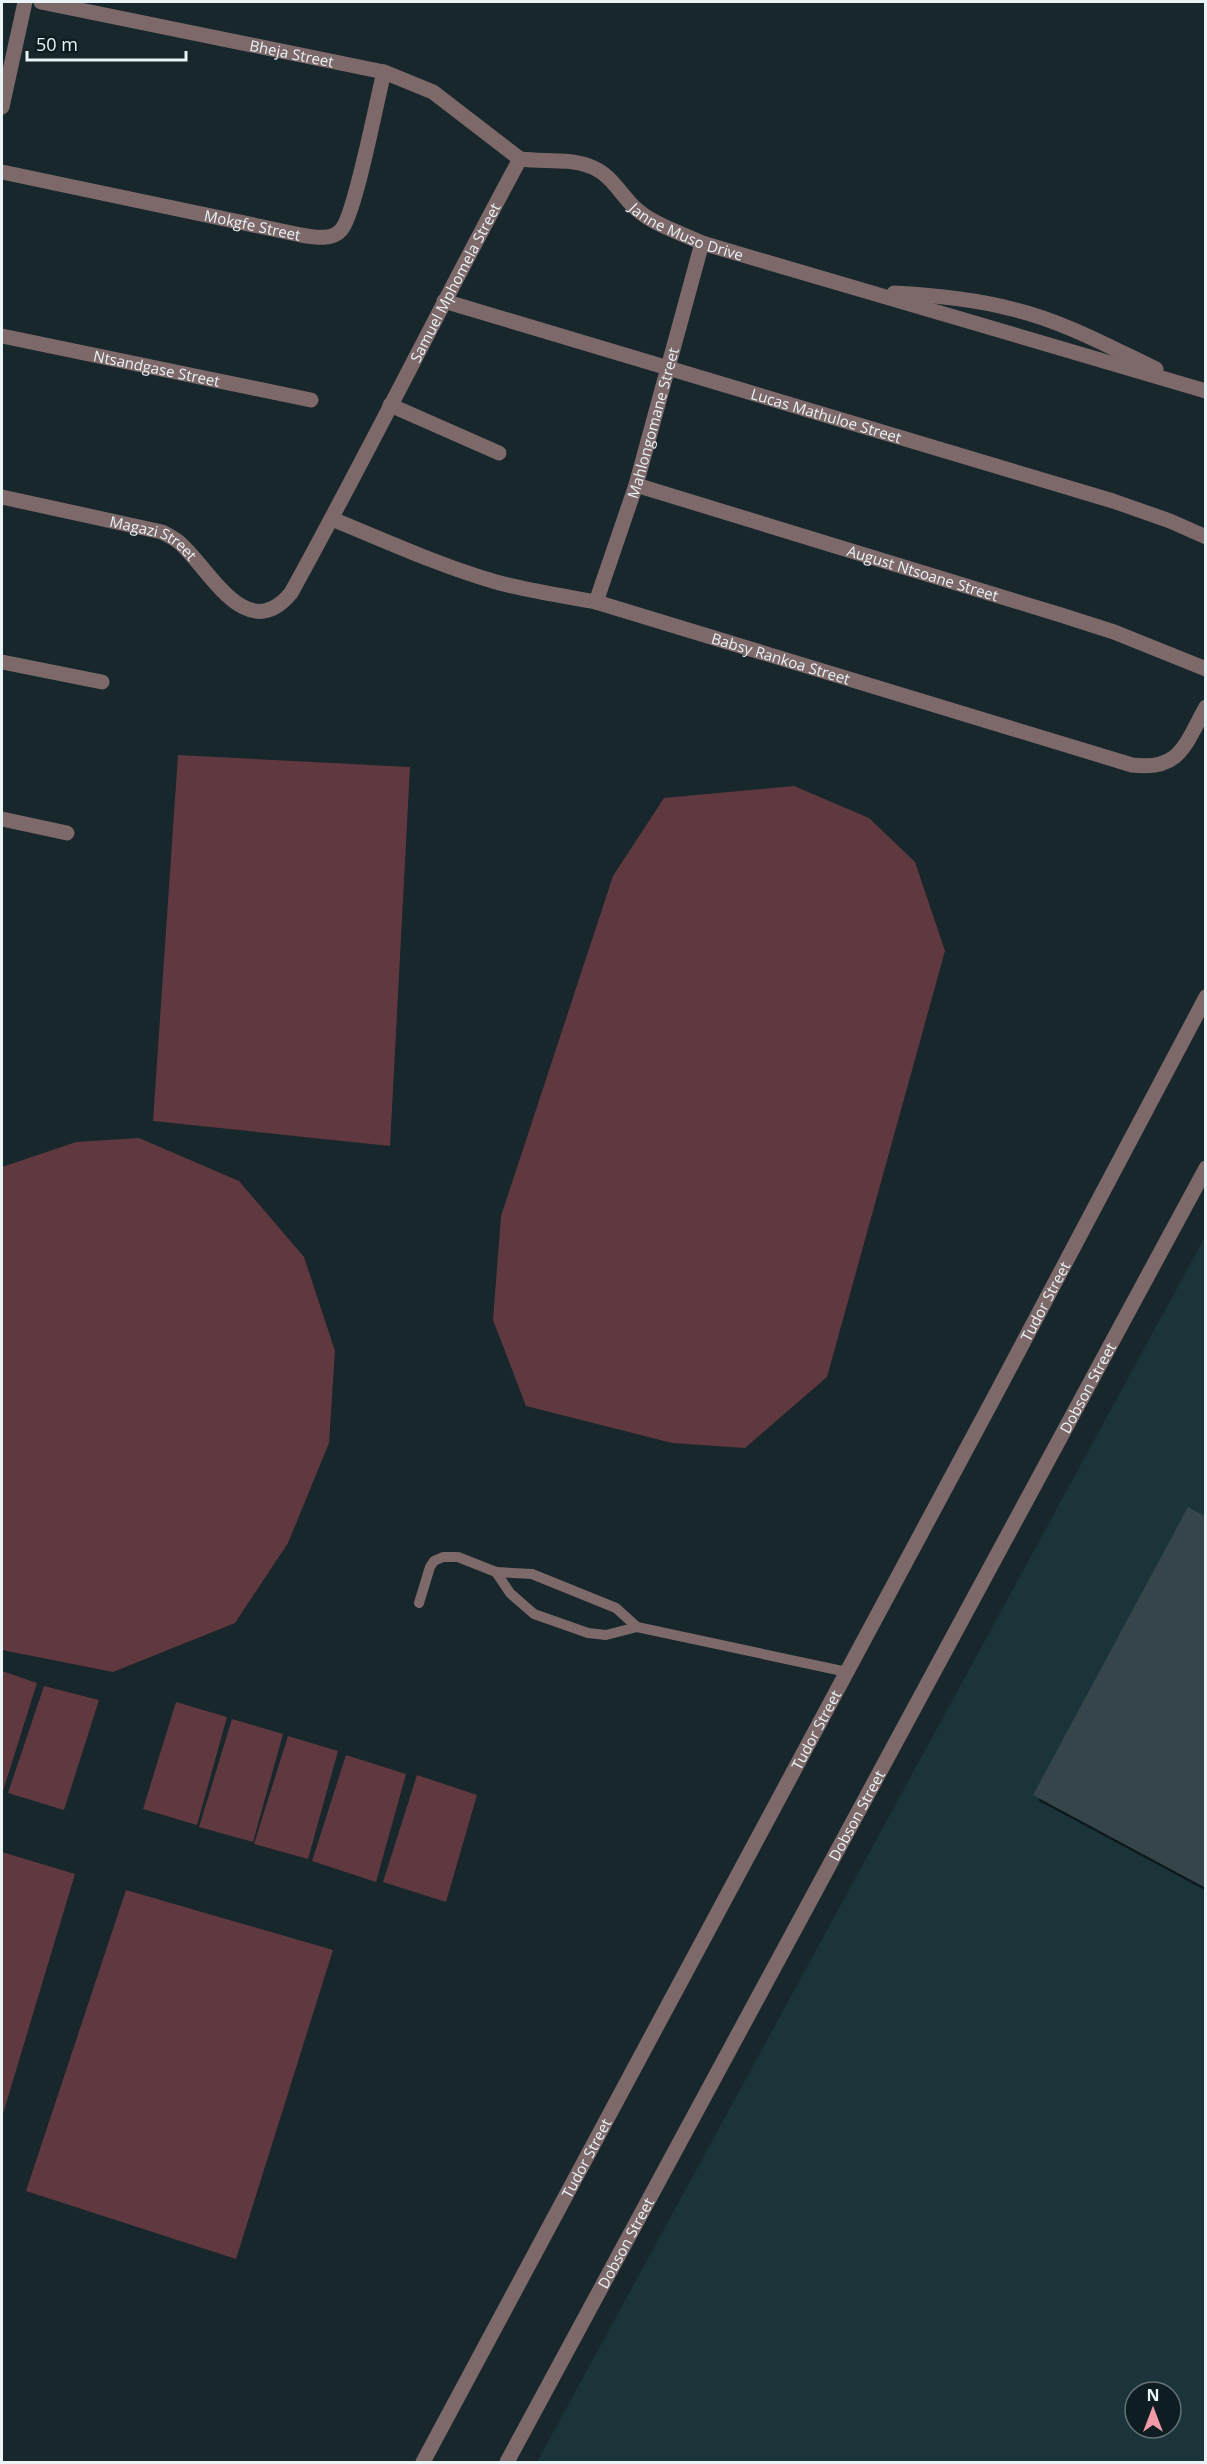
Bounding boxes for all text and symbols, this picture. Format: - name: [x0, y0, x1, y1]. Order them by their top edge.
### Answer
- scale bar: [27, 24, 186, 62]
- text: 50 m: [36, 32, 78, 56]
- street label: Bheja Street: [248, 35, 336, 72]
- street label: Janne Muso Drive: [624, 197, 746, 265]
- street label: Samuel Mphomela Street: [405, 199, 505, 366]
- street label: Mokgfe Street: [203, 205, 302, 245]
- street label: Ntsandgase Street: [92, 345, 222, 391]
- street label: Mahlongomane Street: [622, 345, 683, 501]
- street label: Lucas Mathuloe Street: [748, 383, 904, 447]
- street label: Magazi Street: [108, 511, 202, 564]
- street label: August Ntsoane Street: [845, 540, 1001, 605]
- street label: Babsy Rankoa Street: [709, 628, 853, 689]
- street label: Tudor Street: [1016, 1258, 1074, 1345]
- street label: Dobson Street: [1055, 1339, 1120, 1437]
- street label: Tudor Street: [786, 1686, 845, 1773]
- street label: Dobson Street: [824, 1766, 889, 1864]
- street label: Tudor Street: [557, 2115, 616, 2201]
- street label: Dobson Street: [593, 2194, 658, 2292]
- north arrow: [1123, 2380, 1183, 2440]
- text: N: [1146, 2384, 1160, 2406]

